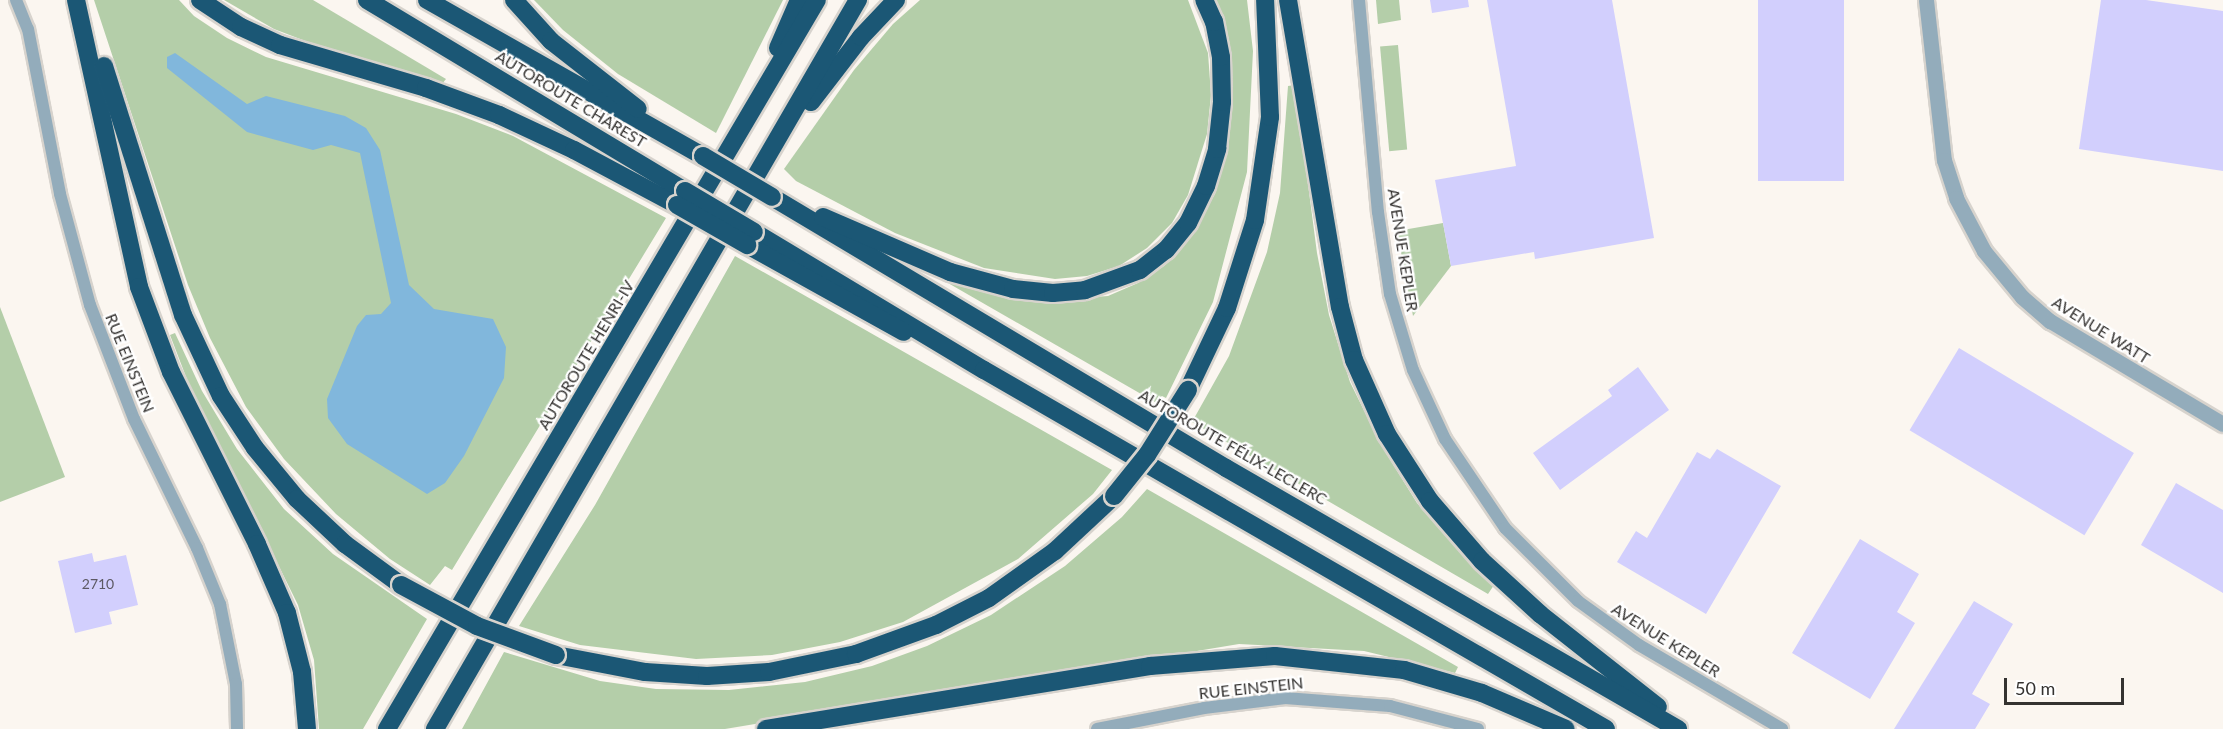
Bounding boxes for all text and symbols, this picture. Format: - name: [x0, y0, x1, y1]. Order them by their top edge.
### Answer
- street label: AUTOROUTE CHAREST: [492, 46, 650, 152]
- street label: AVENUE KEPLER: [1384, 187, 1422, 313]
- street label: AUTOROUTE HENRI-IV: [534, 277, 638, 433]
- street label: AVENUE WATT: [2048, 292, 2154, 368]
- street label: RUE EINSTEIN: [101, 311, 159, 415]
- street label: AUTOROUTE FÉLIX-LECLERC: [1135, 385, 1331, 509]
- house number: 2710: [82, 576, 114, 592]
- street label: AVENUE KEPLER: [1608, 599, 1724, 681]
- scale bar: [2007, 666, 2127, 704]
- street label: RUE EINSTEIN: [1198, 673, 1304, 703]
- text: 50 m: [2015, 677, 2055, 699]

